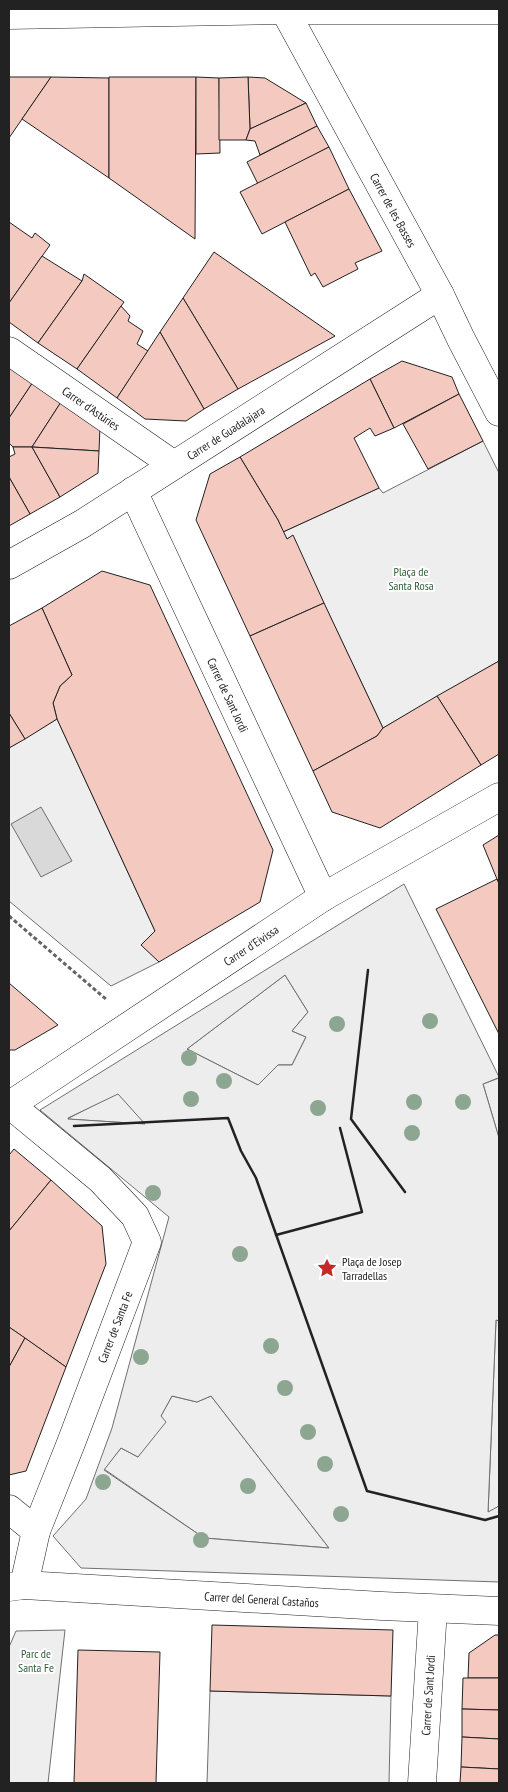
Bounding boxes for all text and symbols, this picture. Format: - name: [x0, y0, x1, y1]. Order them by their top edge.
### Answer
- street label: Carrer de les Basses: [367, 170, 420, 250]
- street label: Carrer d'Astúries: [59, 383, 123, 433]
- street label: Carrer de Guadalajara: [184, 402, 267, 463]
- park label: Plaça de Santa Rosa: [388, 564, 434, 593]
- street label: Carrer de Sant Jordi: [204, 655, 252, 734]
- street label: Carrer d'Eivissa: [220, 921, 281, 969]
- place label: Plaça de Josep Tarradellas: [342, 1254, 402, 1283]
- place icon: Plaça de Josep Tarradellas: [316, 1257, 338, 1279]
- street label: Carrer de Santa Fe: [94, 1289, 136, 1365]
- street label: Carrer del General Castaños: [204, 1588, 319, 1610]
- park label: Parc de Santa Fe: [18, 1646, 54, 1675]
- street label: Carrer de Sant Jordi: [418, 1654, 438, 1736]

